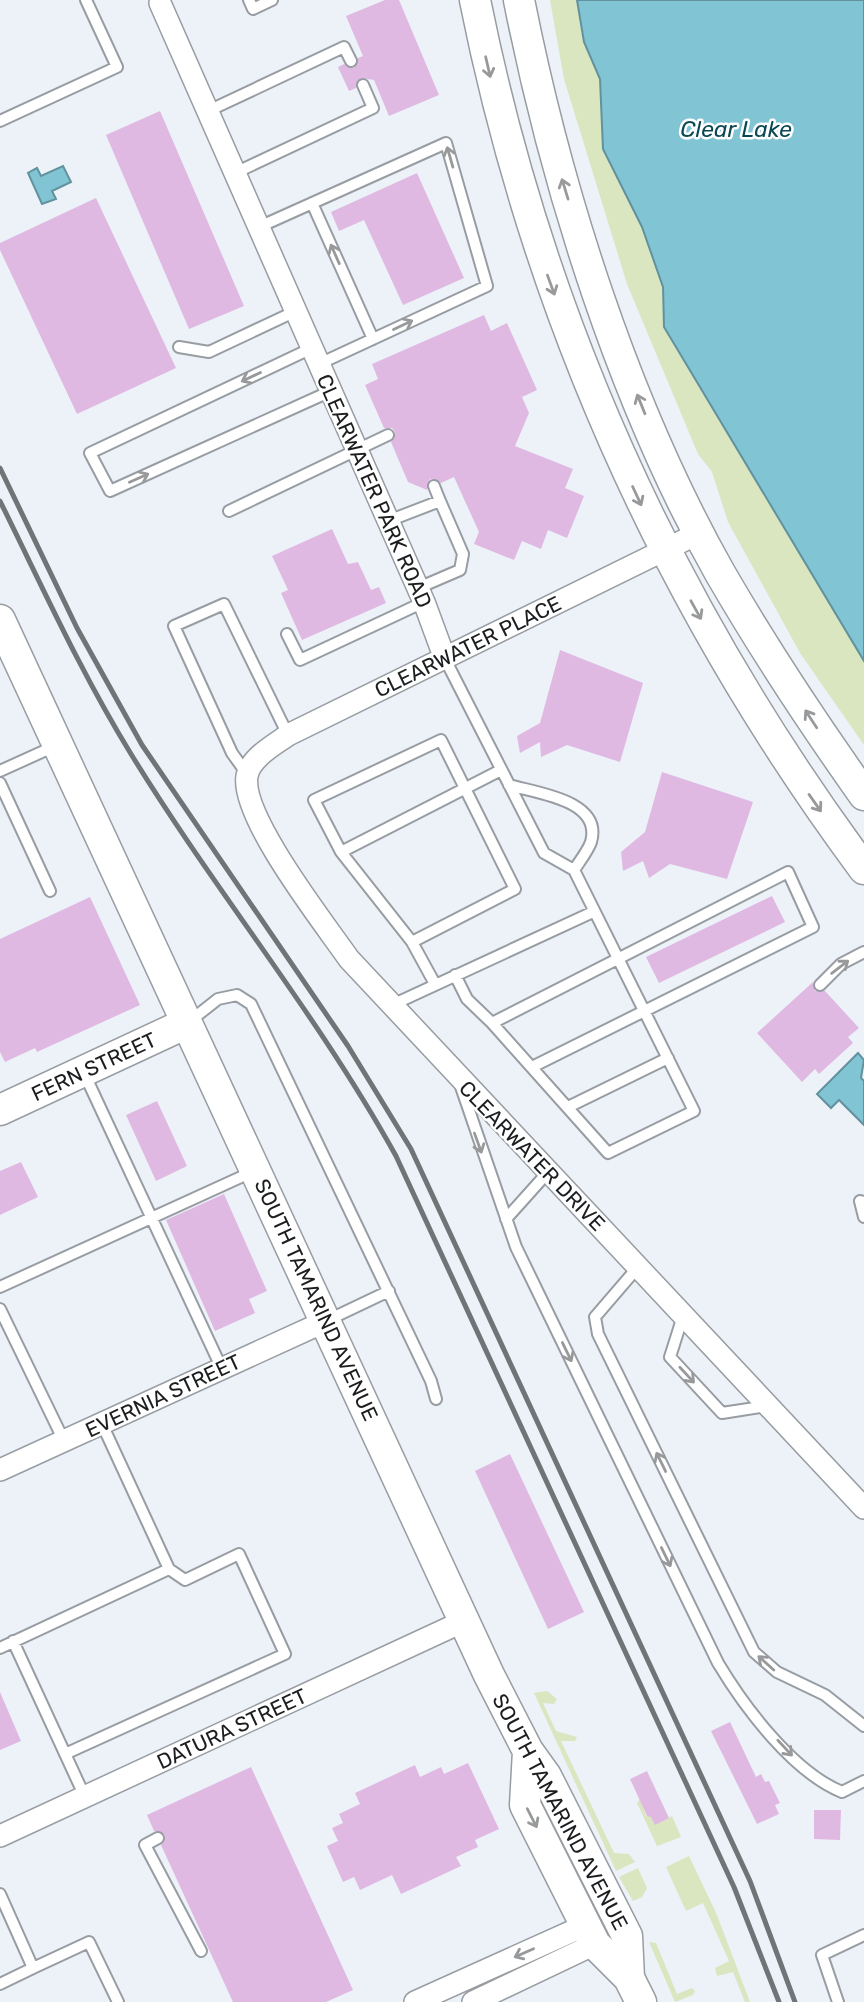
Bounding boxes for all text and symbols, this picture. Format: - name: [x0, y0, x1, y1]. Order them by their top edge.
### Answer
- one-way arrow: [482, 55, 496, 78]
- water label: Clear Lake: [680, 115, 792, 143]
- one-way arrow: [443, 146, 456, 168]
- one-way arrow: [558, 179, 571, 201]
- one-way arrow: [328, 244, 341, 265]
- one-way arrow: [546, 274, 559, 296]
- one-way arrow: [392, 318, 413, 331]
- street label: CLEARWATER PARK ROAD: [312, 370, 437, 611]
- one-way arrow: [241, 371, 262, 385]
- one-way arrow: [634, 393, 647, 415]
- one-way arrow: [128, 471, 149, 484]
- one-way arrow: [631, 485, 645, 506]
- street label: CLEARWATER PLACE: [370, 590, 565, 703]
- one-way arrow: [689, 599, 703, 619]
- one-way arrow: [804, 710, 818, 729]
- one-way arrow: [808, 793, 822, 812]
- one-way arrow: [831, 959, 849, 974]
- street label: FERN STREET: [27, 1027, 160, 1106]
- street label: CLEARWATER DRIVE: [454, 1075, 611, 1236]
- one-way arrow: [473, 1131, 485, 1153]
- street label: SOUTH TAMARIND AVENUE: [249, 1175, 384, 1425]
- one-way arrow: [560, 1341, 574, 1362]
- street label: EVERNIA STREET: [81, 1349, 244, 1442]
- one-way arrow: [679, 1366, 696, 1383]
- one-way arrow: [654, 1452, 668, 1473]
- one-way arrow: [660, 1546, 674, 1567]
- one-way arrow: [758, 1655, 776, 1671]
- street label: DATURA STREET: [153, 1683, 311, 1774]
- street label: SOUTH TAMARIND AVENUE: [487, 1689, 633, 1934]
- one-way arrow: [777, 1739, 793, 1757]
- one-way arrow: [525, 1807, 539, 1828]
- one-way arrow: [514, 1946, 535, 1960]

